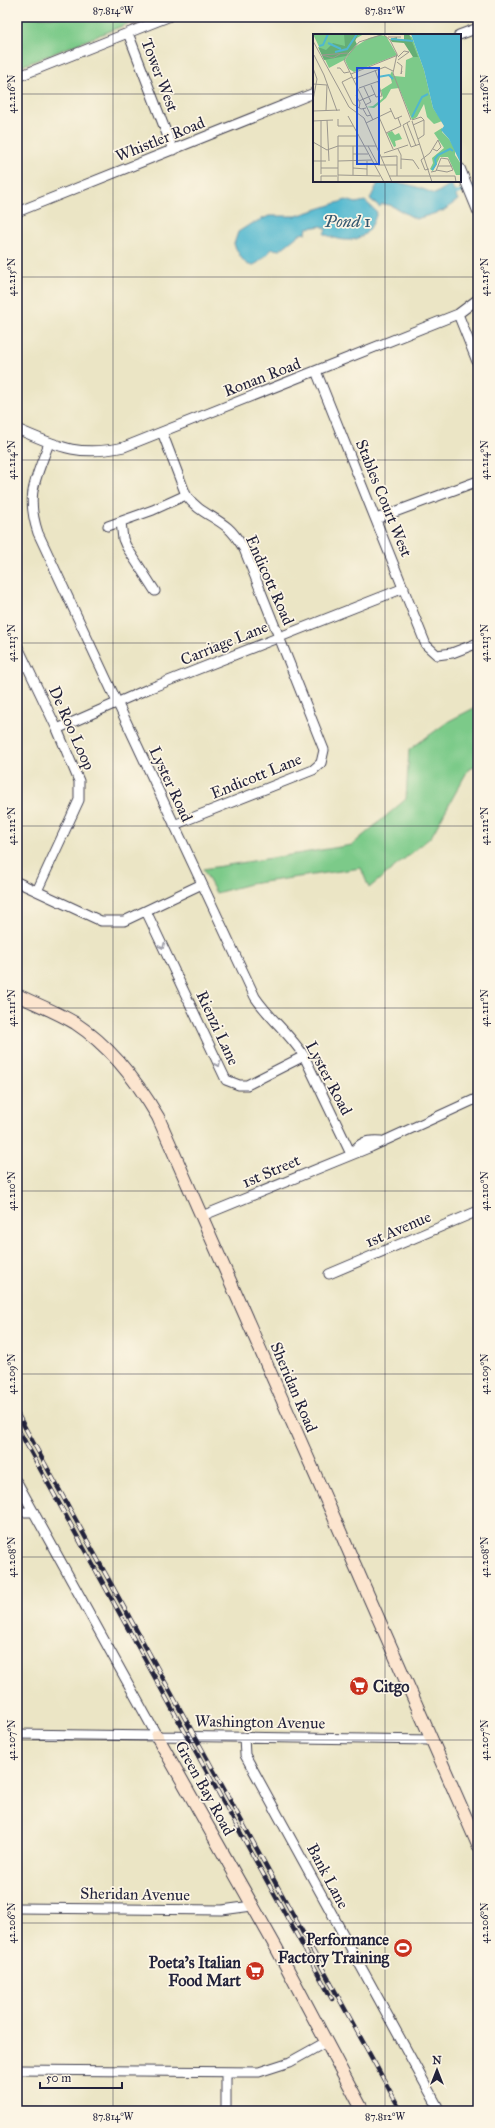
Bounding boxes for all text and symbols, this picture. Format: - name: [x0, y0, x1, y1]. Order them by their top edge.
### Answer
- text: 87.814°W: [93, 5, 134, 17]
- text: 87.812°W: [365, 5, 405, 17]
- inset map: [313, 34, 461, 182]
- street label: Tower West: [137, 36, 183, 115]
- text: 42.216°N: [6, 74, 18, 113]
- text: 42.216°N: [479, 74, 491, 113]
- street label: Whistler Road: [113, 112, 207, 166]
- water label: Pond 1: [323, 211, 371, 232]
- text: 42.215°N: [6, 257, 18, 296]
- text: 42.215°N: [479, 257, 491, 296]
- street label: Ronan Road: [221, 354, 303, 400]
- street label: Stables Court West: [352, 437, 416, 560]
- text: 42.214°N: [6, 440, 18, 480]
- text: 42.214°N: [479, 440, 491, 480]
- street label: Endicott Road: [242, 532, 298, 628]
- street label: Carriage Lane: [178, 617, 271, 670]
- text: 42.213°N: [6, 624, 18, 662]
- text: 42.213°N: [479, 624, 491, 662]
- street label: De Roo Loop: [45, 683, 99, 773]
- street label: Lyster Road: [145, 743, 197, 825]
- street label: Endicott Lane: [208, 749, 304, 803]
- text: 42.212°N: [6, 806, 18, 845]
- text: 42.212°N: [479, 806, 491, 845]
- one-way arrow: [157, 942, 165, 950]
- street label: Rienzi Lane: [192, 988, 244, 1069]
- text: 42.211°N: [6, 989, 18, 1027]
- text: 42.211°N: [479, 989, 491, 1027]
- street label: Lyster Road: [302, 1038, 356, 1118]
- one-way arrow: [213, 1059, 221, 1067]
- street label: 1st Street: [239, 1150, 303, 1192]
- text: 42.210°N: [6, 1171, 18, 1211]
- text: 42.210°N: [479, 1171, 491, 1211]
- street label: 1st Avenue: [362, 1207, 434, 1251]
- street label: Sheridan Road: [266, 1339, 322, 1435]
- text: 42.209°N: [6, 1353, 18, 1395]
- text: 42.209°N: [479, 1353, 491, 1395]
- text: 42.208°N: [6, 1536, 18, 1577]
- text: 42.208°N: [479, 1536, 491, 1577]
- supermarket icon: Citgo: [348, 1675, 370, 1697]
- place label: Citgo: [373, 1677, 410, 1697]
- street label: Washington Avenue: [195, 1711, 326, 1734]
- text: 42.207°N: [6, 1719, 18, 1760]
- text: 42.207°N: [479, 1719, 491, 1760]
- street label: Green Bay Road: [171, 1737, 239, 1839]
- street label: Bank Lane: [303, 1840, 353, 1912]
- street label: Sheridan Avenue: [80, 1884, 190, 1904]
- text: 42.206°N: [6, 1902, 18, 1943]
- text: 42.206°N: [479, 1902, 491, 1943]
- place label: Performance Factory Training: [278, 1930, 390, 1968]
- sports icon: Performance Factory Training: [392, 1937, 414, 1959]
- place label: Poeta's Italian Food Mart: [149, 1953, 241, 1990]
- supermarket icon: Poeta's Italian Food Mart: [244, 1960, 266, 1982]
- north arrow: [417, 2050, 457, 2090]
- text: N: [432, 2054, 442, 2067]
- scale bar: [40, 2064, 122, 2090]
- text: 50 m: [46, 2071, 71, 2085]
- text: 87.814°W: [93, 2111, 134, 2123]
- text: 87.812°W: [365, 2111, 405, 2123]

